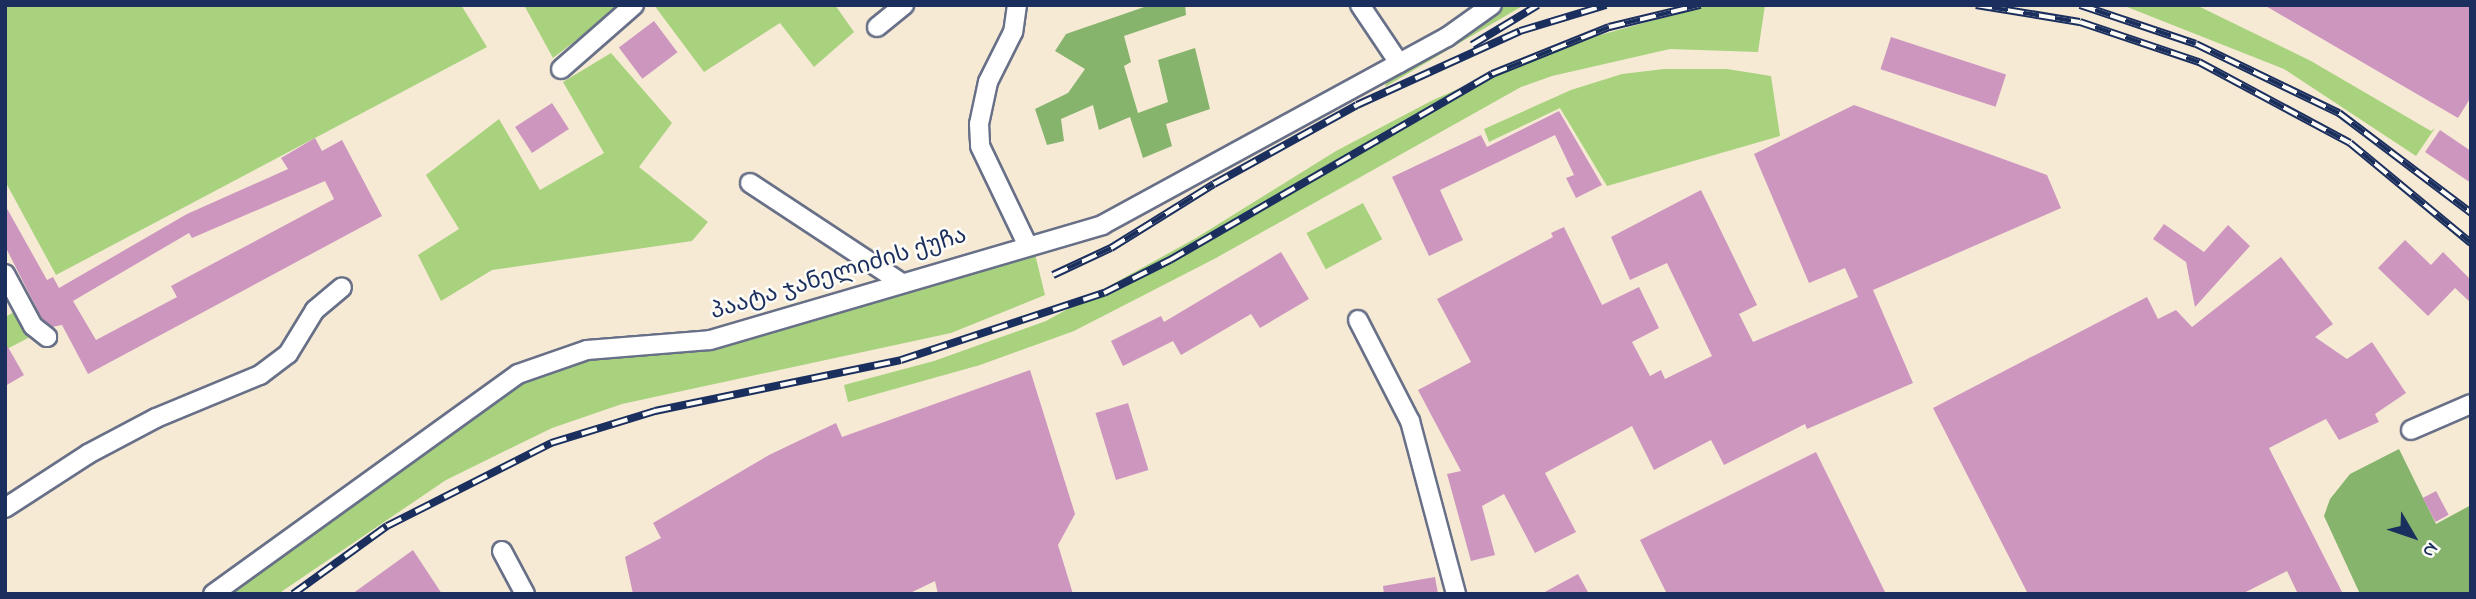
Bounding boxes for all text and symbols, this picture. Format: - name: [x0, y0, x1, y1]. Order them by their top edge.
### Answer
- street label: პაატა ჯანელიძის ქუჩა: [708, 223, 970, 327]
- north arrow: [2378, 501, 2448, 571]
- text: N: [2415, 536, 2444, 563]

